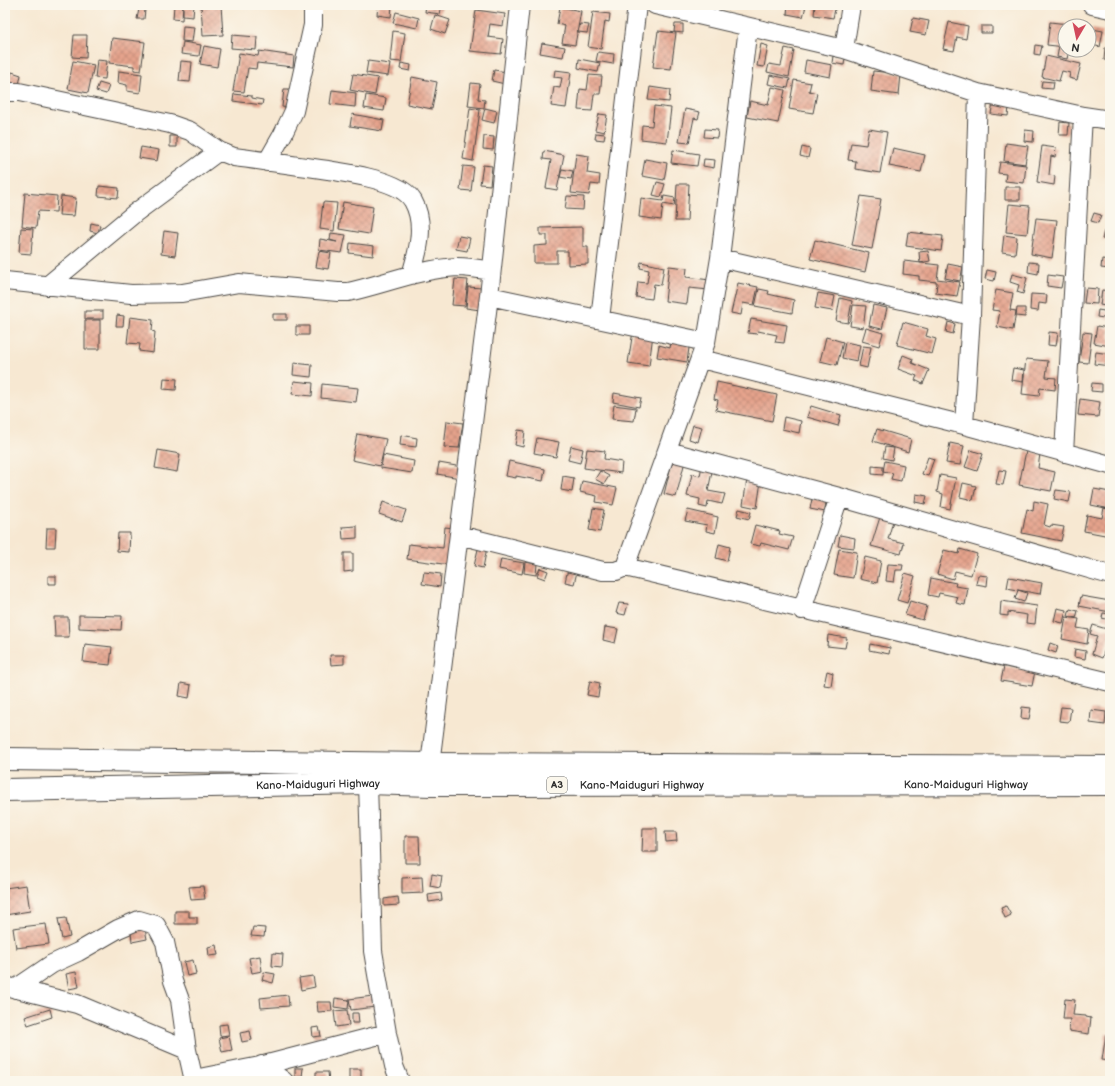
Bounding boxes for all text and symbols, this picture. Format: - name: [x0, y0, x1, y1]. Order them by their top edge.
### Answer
- north arrow: [1057, 18, 1097, 58]
- text: N: [1070, 40, 1081, 54]
- street label: Kano-Maiduguri Highway: [256, 776, 380, 792]
- road number: A3: [547, 777, 567, 793]
- street label: Kano-Maiduguri Highway: [580, 778, 704, 791]
- street label: Kano-Maiduguri Highway: [904, 778, 1028, 791]

